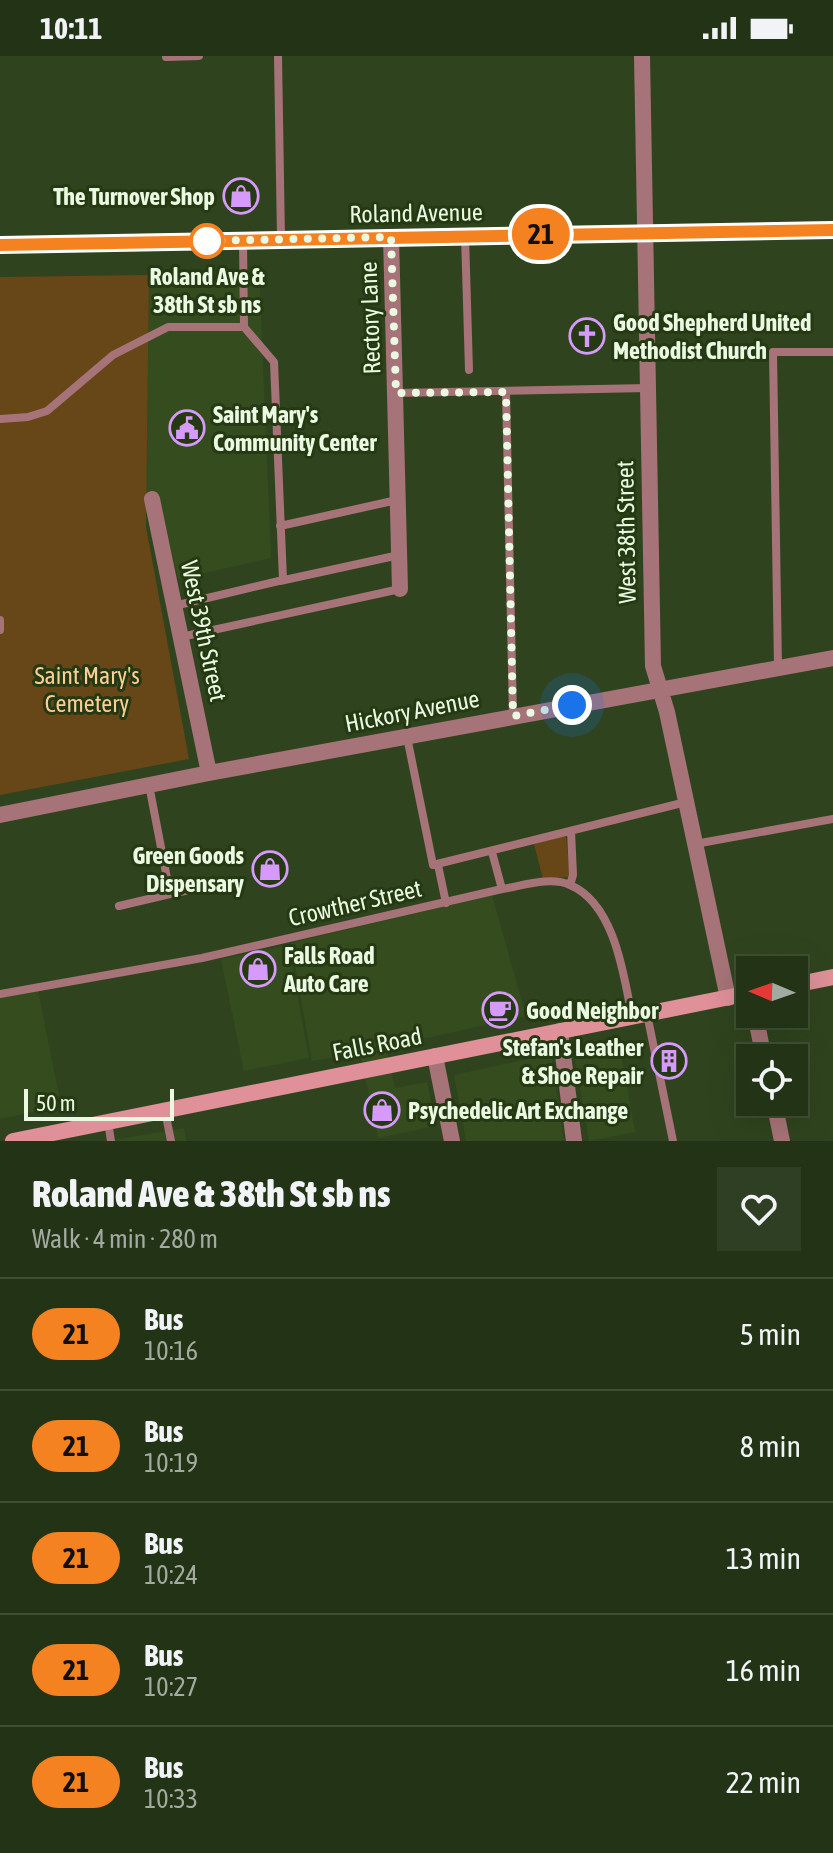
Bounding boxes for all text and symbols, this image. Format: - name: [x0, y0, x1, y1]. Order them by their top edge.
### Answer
- text: 10:11: [40, 11, 102, 45]
- shop icon: The Turnover Shop: [222, 177, 260, 215]
- place label: The Turnover Shop: [53, 183, 215, 210]
- street label: Roland Avenue: [349, 198, 483, 228]
- line badge: 21: [505, 208, 577, 260]
- text: 21: [528, 218, 554, 250]
- marker: Roland Ave & 38th St sb ns: [190, 224, 224, 258]
- street label: Rectory Lane: [355, 261, 385, 375]
- place label: Roland Ave & 38th St sb ns: [149, 263, 265, 318]
- place label: Good Shepherd United Methodist Church: [613, 309, 811, 364]
- church icon: Good Shepherd United Methodist Church: [568, 317, 606, 355]
- place label: Saint Mary's Community Center: [213, 401, 377, 456]
- public building icon: Saint Mary's Community Center: [168, 409, 206, 447]
- street label: West 38th Street: [611, 460, 641, 604]
- street label: West 39th Street: [176, 558, 232, 704]
- park label: Saint Mary's Cemetery: [34, 662, 140, 717]
- street label: Hickory Avenue: [342, 685, 482, 737]
- your location: [552, 685, 592, 725]
- place label: Green Goods Dispensary: [132, 842, 245, 897]
- shop icon: Green Goods Dispensary: [251, 850, 289, 888]
- street label: Crowther Street: [286, 875, 424, 931]
- place label: Falls Road Auto Care: [283, 942, 375, 997]
- shop icon: Falls Road Auto Care: [239, 950, 277, 988]
- north arrow: [736, 956, 808, 1028]
- map controls: [736, 956, 808, 1116]
- cafe icon: Good Neighbor: [481, 991, 519, 1029]
- place label: Good Neighbor: [526, 997, 659, 1024]
- street label: Falls Road: [330, 1022, 424, 1066]
- place label: Stefan's Leather & Shoe Repair: [503, 1034, 644, 1089]
- building icon: Stefan's Leather & Shoe Repair: [650, 1042, 688, 1080]
- button: locate: [736, 1044, 808, 1116]
- scale bar: [24, 1085, 174, 1121]
- text: 50 m: [36, 1090, 76, 1116]
- shop icon: Psychedelic Art Exchange: [363, 1091, 401, 1129]
- place label: Psychedelic Art Exchange: [408, 1097, 628, 1124]
- button: heart: [717, 1167, 801, 1251]
- text: Roland Ave & 38th St sb ns: [32, 1172, 390, 1215]
- text: Walk · 4 min · 280 m: [32, 1224, 218, 1254]
- text: Bus: [144, 1302, 183, 1336]
- text: 5 min: [740, 1317, 801, 1351]
- text: 21: [63, 1318, 89, 1350]
- text: 10:16: [144, 1336, 198, 1366]
- text: Bus: [144, 1414, 183, 1448]
- text: 8 min: [740, 1429, 801, 1463]
- text: 21: [63, 1430, 89, 1462]
- text: 10:19: [144, 1448, 198, 1478]
- text: Bus: [144, 1526, 183, 1560]
- text: 13 min: [726, 1541, 801, 1575]
- text: 21: [63, 1542, 89, 1574]
- text: 10:24: [144, 1560, 198, 1590]
- text: Bus: [144, 1638, 183, 1672]
- text: 16 min: [726, 1653, 801, 1687]
- text: 21: [63, 1654, 89, 1686]
- text: 10:27: [144, 1672, 198, 1702]
- text: Bus: [144, 1750, 183, 1784]
- text: 22 min: [726, 1765, 801, 1799]
- text: 21: [63, 1766, 89, 1798]
- text: 10:33: [144, 1784, 198, 1814]

